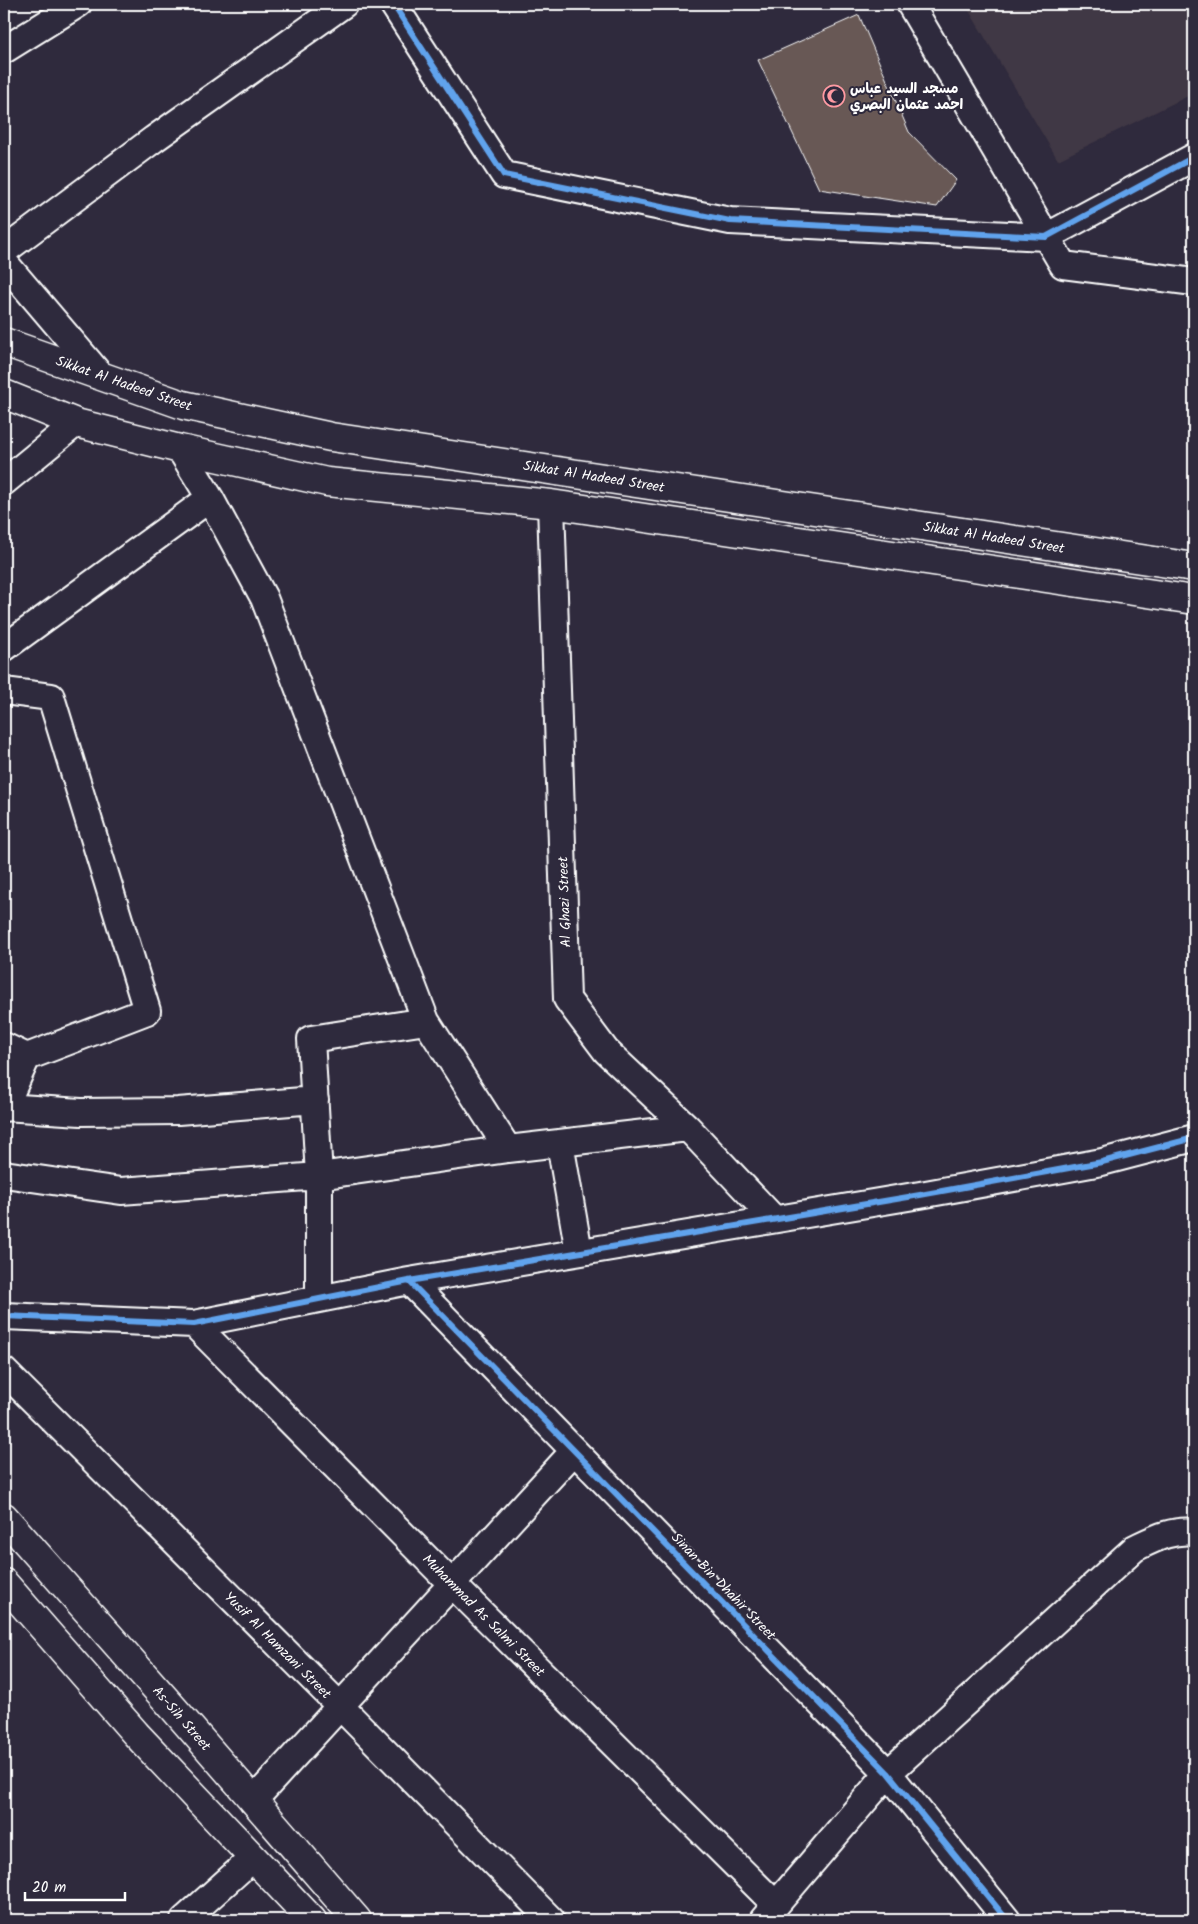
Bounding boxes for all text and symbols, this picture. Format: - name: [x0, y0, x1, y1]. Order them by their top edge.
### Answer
- place label: مسجد السيد عباس احمد عثمان البصري: [850, 78, 964, 116]
- mosque icon: مسجد السيد عباس احمد عثمان البصري: [822, 84, 846, 108]
- street label: Sikkat Al Hadeed Street: [53, 350, 195, 418]
- street label: Sikkat Al Hadeed Street: [522, 455, 667, 499]
- street label: Sikkat Al Hadeed Street: [922, 516, 1067, 560]
- street label: Al Ghazi Street: [552, 856, 578, 948]
- street label: Sinan Bin Dhahir Street: [666, 1528, 781, 1646]
- street label: Muhammad As Salmi Street: [417, 1549, 550, 1683]
- street label: Yusif Al Hamzani Street: [219, 1587, 336, 1705]
- street label: As-Sih Street: [147, 1681, 216, 1757]
- scale bar: [25, 1869, 125, 1901]
- text: 20 m: [32, 1876, 66, 1900]

